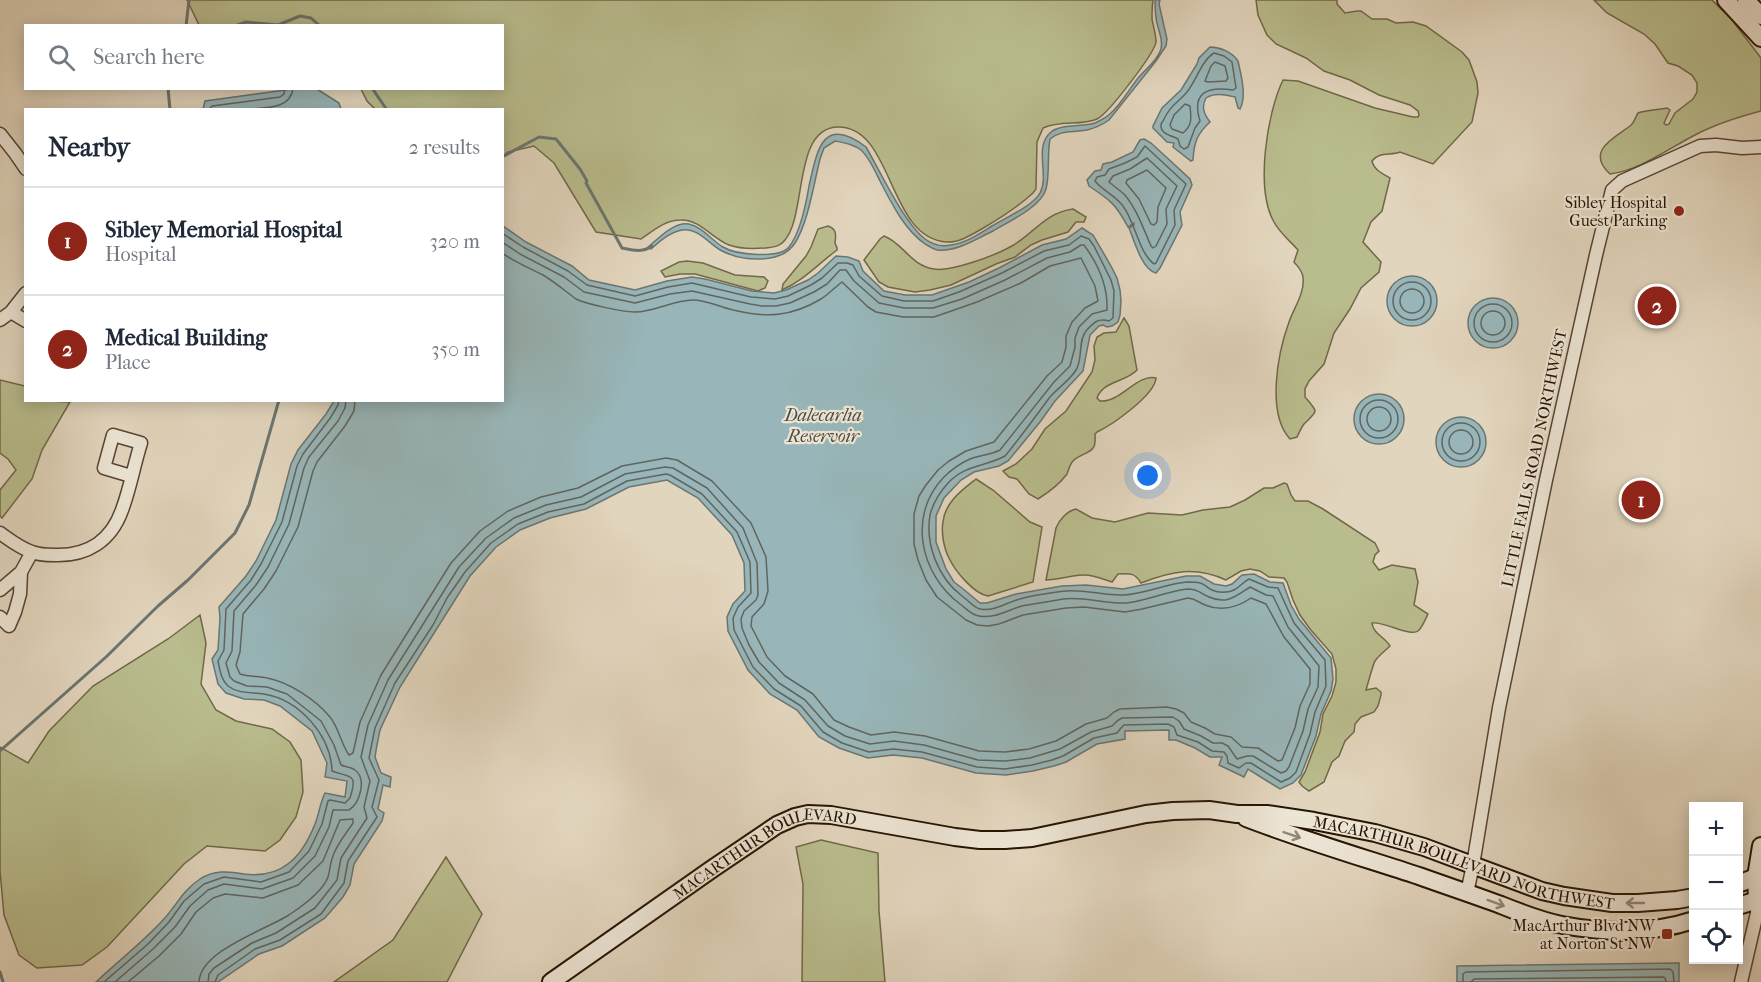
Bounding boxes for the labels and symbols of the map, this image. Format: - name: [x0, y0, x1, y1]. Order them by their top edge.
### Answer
- place label: Sibley Hospital Guest Parking: [1565, 193, 1668, 230]
- marker: Sibley Hospital Guest Parking: [1672, 204, 1686, 218]
- pin: 2: [1638, 284, 1676, 328]
- street label: LITTLE FALLS ROAD NORTHWEST: [1497, 327, 1571, 589]
- water label: Dalecarlia Reservoir: [783, 405, 862, 447]
- your location: [1133, 461, 1162, 490]
- pin: 1: [1622, 478, 1660, 522]
- street label: MACARTHUR BOULEVARD: [669, 804, 858, 903]
- street label: MACARTHUR BOULEVARD NORTHWEST: [1312, 812, 1616, 913]
- one-way arrow: [1282, 830, 1300, 841]
- one-way arrow: [1626, 897, 1646, 909]
- one-way arrow: [1486, 899, 1505, 910]
- place label: MacArthur Blvd NW at Norton St NW: [1513, 916, 1656, 953]
- marker: MacArthur Blvd NW at Norton St NW: [1660, 927, 1674, 941]

